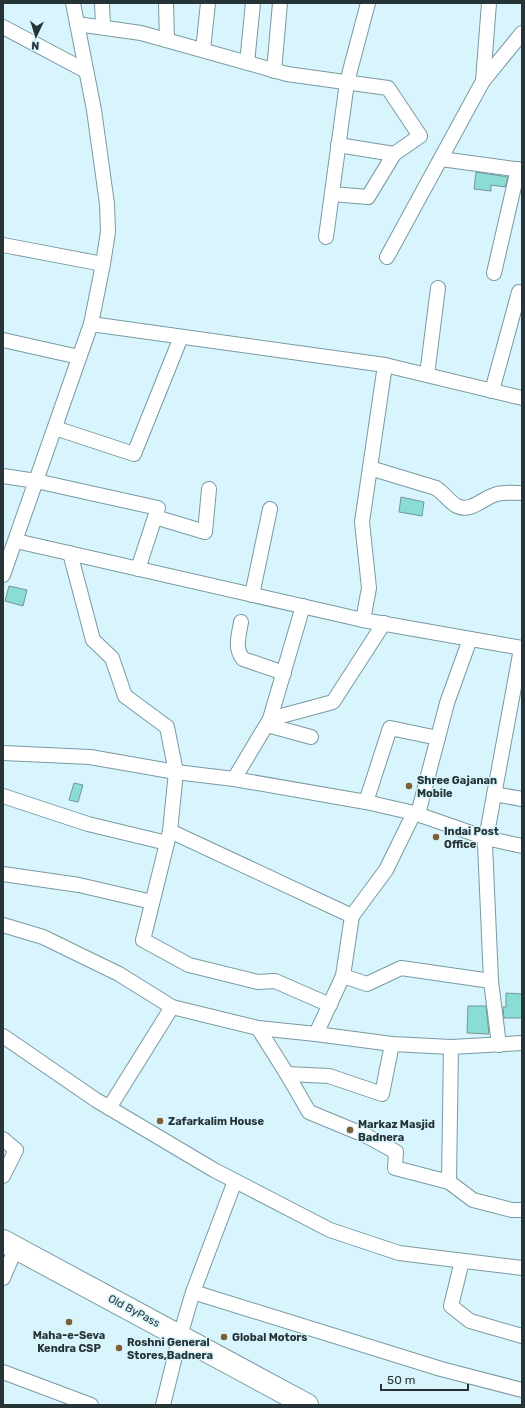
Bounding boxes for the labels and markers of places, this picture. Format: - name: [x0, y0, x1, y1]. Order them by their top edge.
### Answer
- place label: Shree Gajanan Mobile: [417, 774, 497, 800]
- marker: Shree Gajanan Mobile: [404, 781, 414, 791]
- place label: Indai Post Office: [444, 825, 499, 851]
- marker: Indai Post Office: [431, 832, 441, 842]
- place label: Zafarkalim House: [168, 1115, 264, 1128]
- marker: Zafarkalim House: [155, 1116, 165, 1126]
- place label: Markaz Masjid Badnera: [358, 1118, 435, 1144]
- marker: Markaz Masjid Badnera: [345, 1125, 355, 1135]
- marker: Maha-e-Seva Kendra CSP: [64, 1317, 74, 1327]
- place label: Maha-e-Seva Kendra CSP: [33, 1329, 105, 1355]
- place label: Global Motors: [232, 1331, 307, 1344]
- marker: Global Motors: [219, 1332, 229, 1342]
- place label: Roshni General Stores,Badnera: [127, 1336, 213, 1362]
- marker: Roshni General Stores,Badnera: [114, 1343, 124, 1353]

